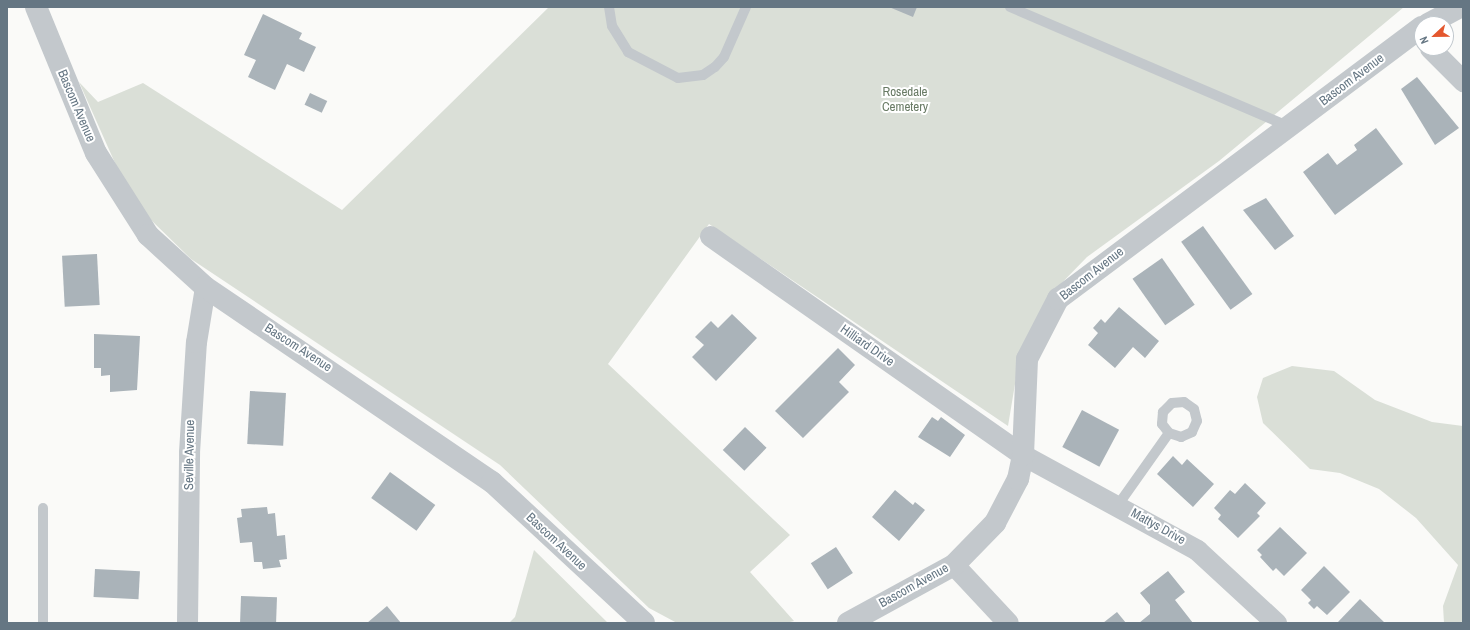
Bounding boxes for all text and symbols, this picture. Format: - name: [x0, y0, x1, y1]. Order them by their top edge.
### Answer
- north arrow: [1414, 16, 1454, 56]
- text: N: [1416, 34, 1432, 46]
- street label: Bascom Avenue: [1316, 50, 1388, 110]
- street label: Bascom Avenue: [54, 67, 98, 145]
- park label: Rosedale Cemetery: [882, 85, 928, 116]
- street label: Bascom Avenue: [1057, 244, 1127, 304]
- street label: Bascom Avenue: [261, 320, 335, 376]
- street label: Hilliard Drive: [837, 322, 897, 370]
- street label: Seville Avenue: [182, 419, 198, 491]
- street label: Mattys Drive: [1128, 506, 1188, 548]
- street label: Bascom Avenue: [522, 510, 590, 574]
- street label: Bascom Avenue: [876, 560, 952, 612]

